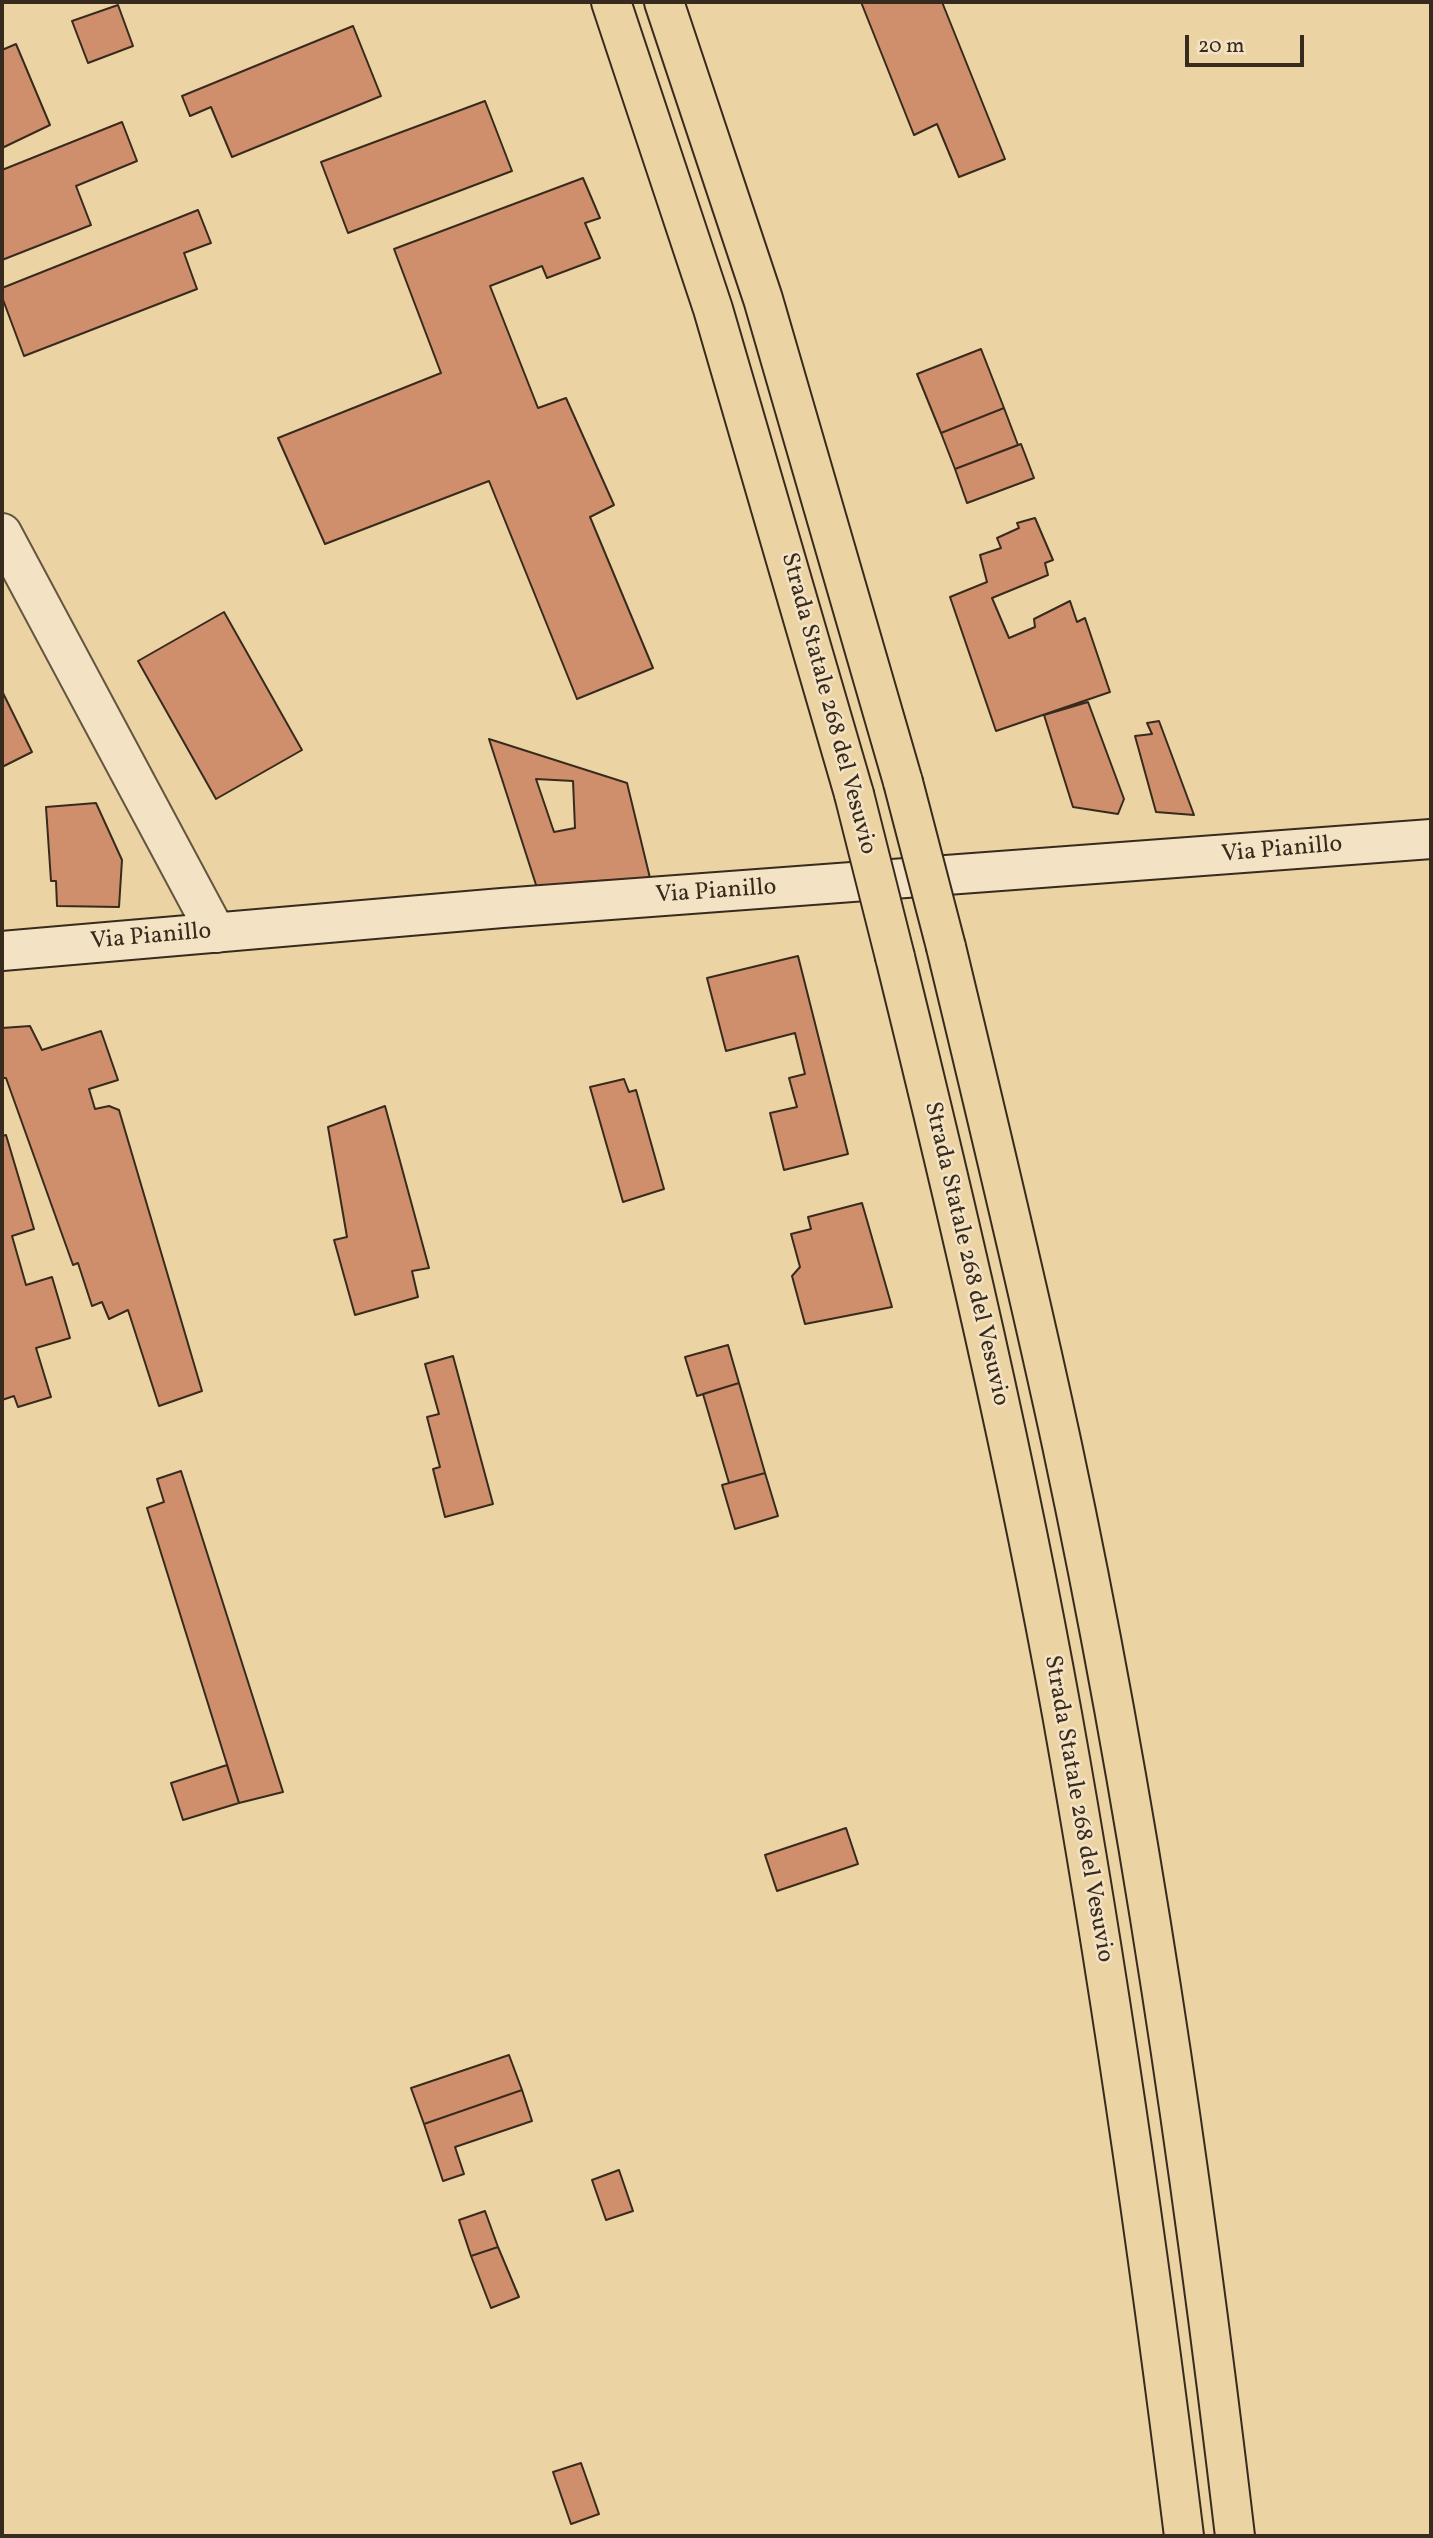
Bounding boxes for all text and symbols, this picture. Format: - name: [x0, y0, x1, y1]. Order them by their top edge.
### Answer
- scale bar: [1188, 21, 1307, 65]
- text: 20 m: [1198, 32, 1244, 61]
- street label: Strada Statale 268 del Vesuvio: [773, 550, 881, 858]
- street label: Via Pianillo: [1220, 831, 1344, 871]
- street label: Via Pianillo: [655, 874, 777, 912]
- street label: Via Pianillo: [89, 918, 213, 958]
- street label: Strada Statale 268 del Vesuvio: [916, 1099, 1014, 1409]
- street label: Strada Statale 268 del Vesuvio: [1036, 1653, 1118, 1965]

